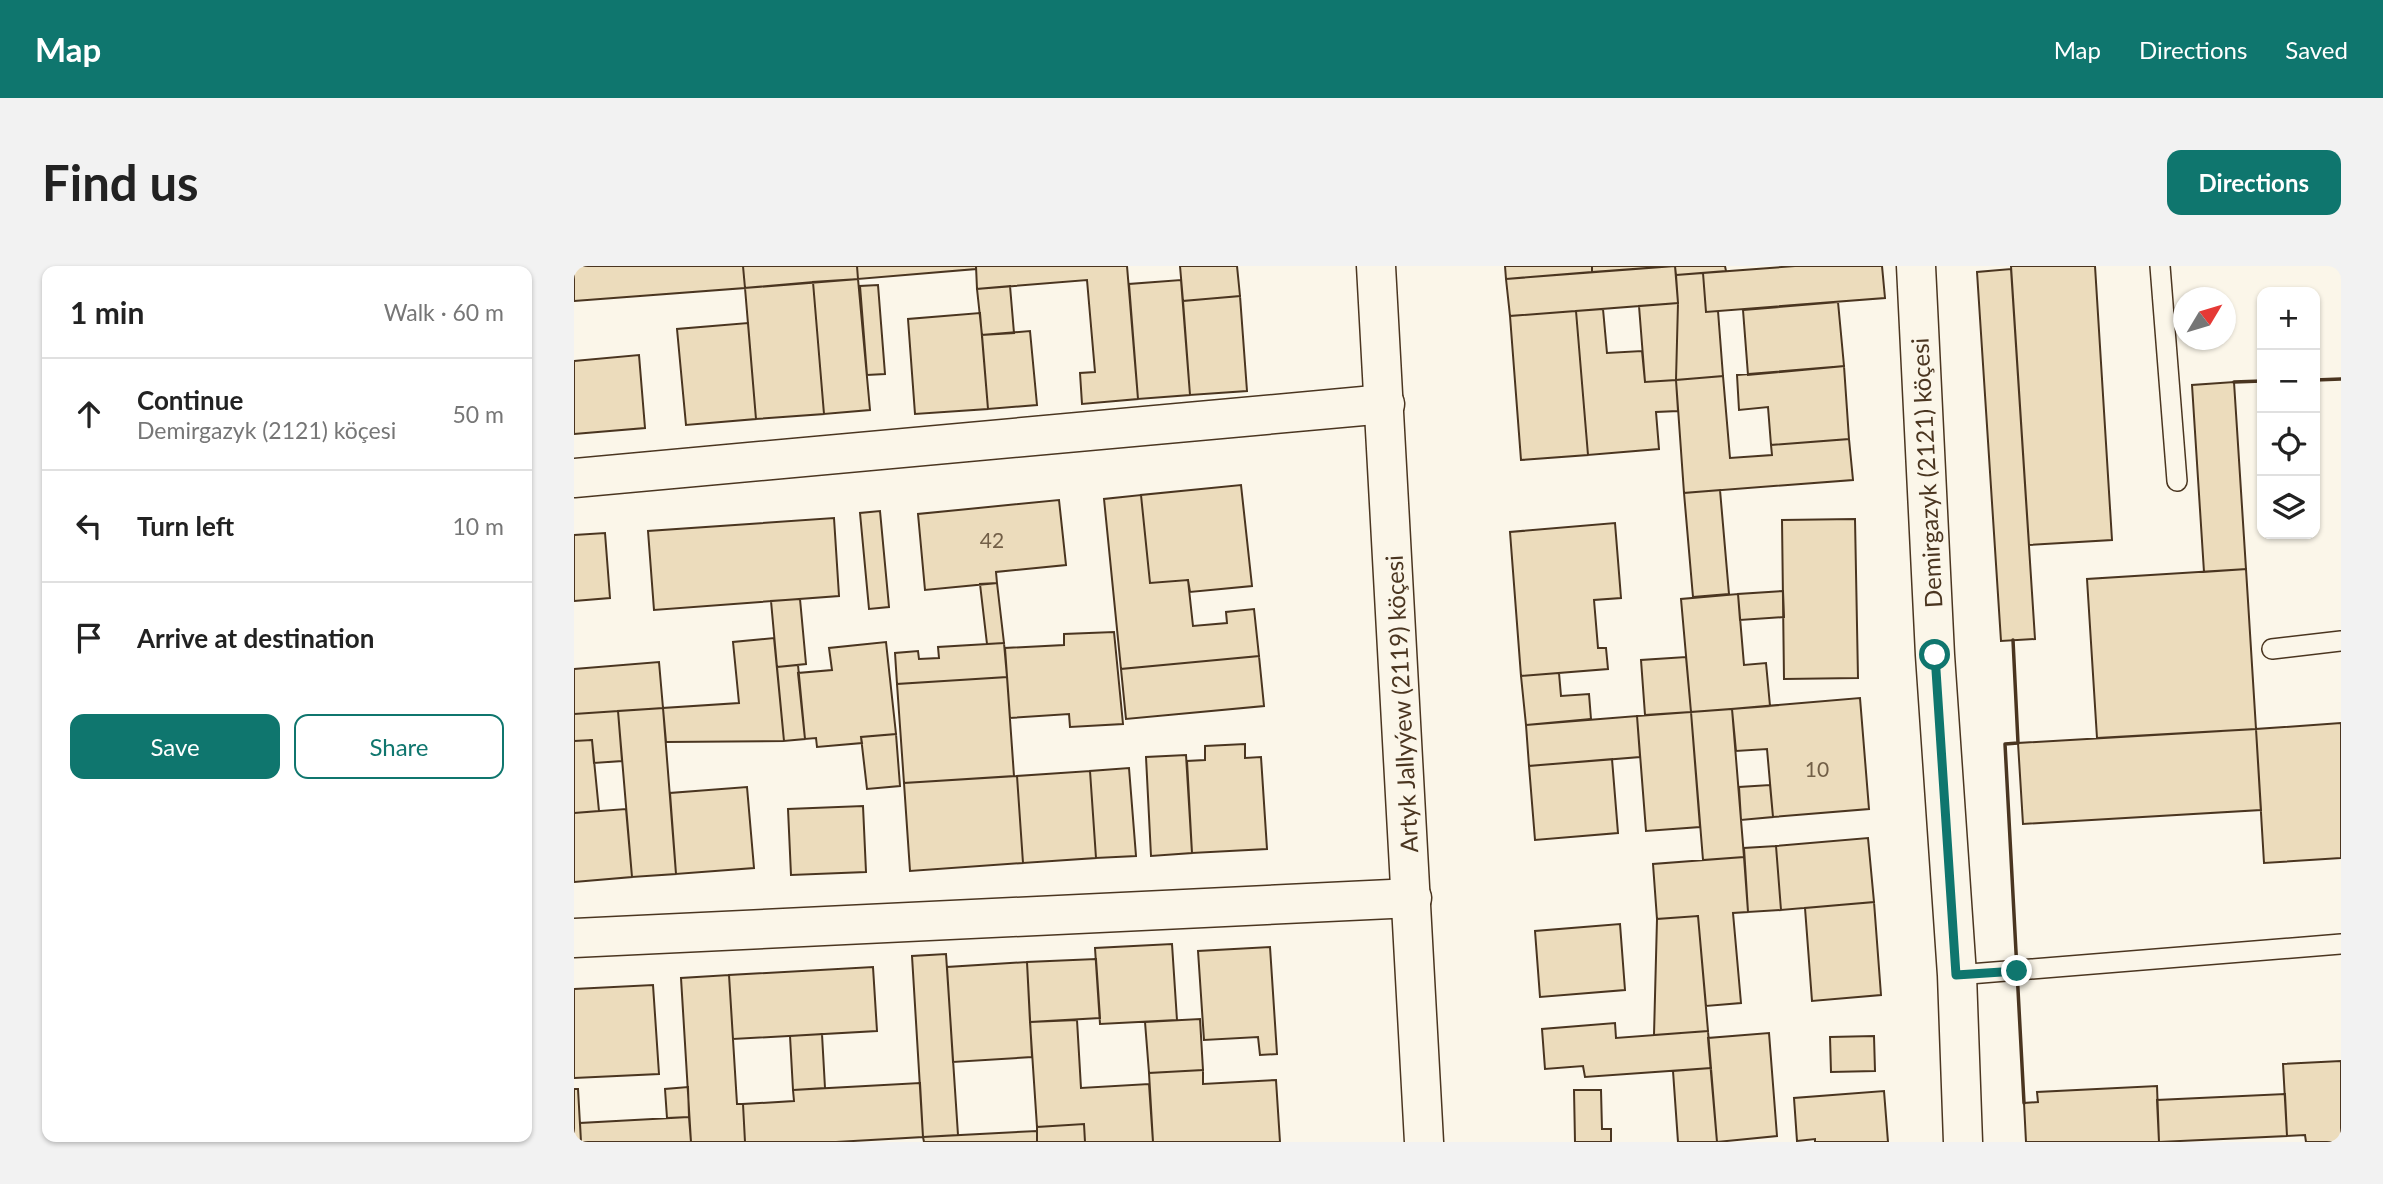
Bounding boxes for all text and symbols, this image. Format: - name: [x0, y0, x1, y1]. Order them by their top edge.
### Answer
- text: Map: [35, 29, 101, 69]
- text: Map: [2054, 35, 2101, 64]
- text: Directions: [2139, 35, 2247, 64]
- text: Saved: [2285, 35, 2348, 64]
- button: Directions: [2167, 150, 2341, 215]
- text: Find us: [42, 153, 199, 211]
- north arrow: [2173, 287, 2236, 350]
- map controls: [2257, 287, 2320, 539]
- button: +: [2257, 287, 2320, 350]
- text: 1 min: [70, 294, 144, 330]
- text: Walk · 60 m: [384, 298, 504, 326]
- street label: Demirgazyk (2121) köçesi: [1904, 337, 1948, 609]
- button: −: [2257, 350, 2320, 413]
- text: Continue: [137, 384, 243, 416]
- icon: ahead: [70, 395, 108, 433]
- text: 50 m: [453, 400, 504, 428]
- button: locate: [2257, 413, 2320, 476]
- text: Demirgazyk (2121) köçesi: [137, 416, 396, 444]
- button: layers: [2257, 476, 2320, 539]
- icon: left: [70, 507, 108, 545]
- text: Turn left: [137, 510, 234, 542]
- text: 10 m: [453, 512, 504, 540]
- house number: 42: [980, 527, 1004, 552]
- street label: Artyk Jallyýew (2119) köçesi: [1379, 555, 1423, 853]
- icon: arrive: [70, 619, 108, 657]
- text: Arrive at destination: [137, 622, 374, 654]
- route start: [1919, 639, 1950, 670]
- button: Save: [70, 714, 280, 779]
- button: Share: [294, 714, 504, 779]
- house number: 10: [1805, 756, 1829, 781]
- route end: [2001, 955, 2032, 986]

